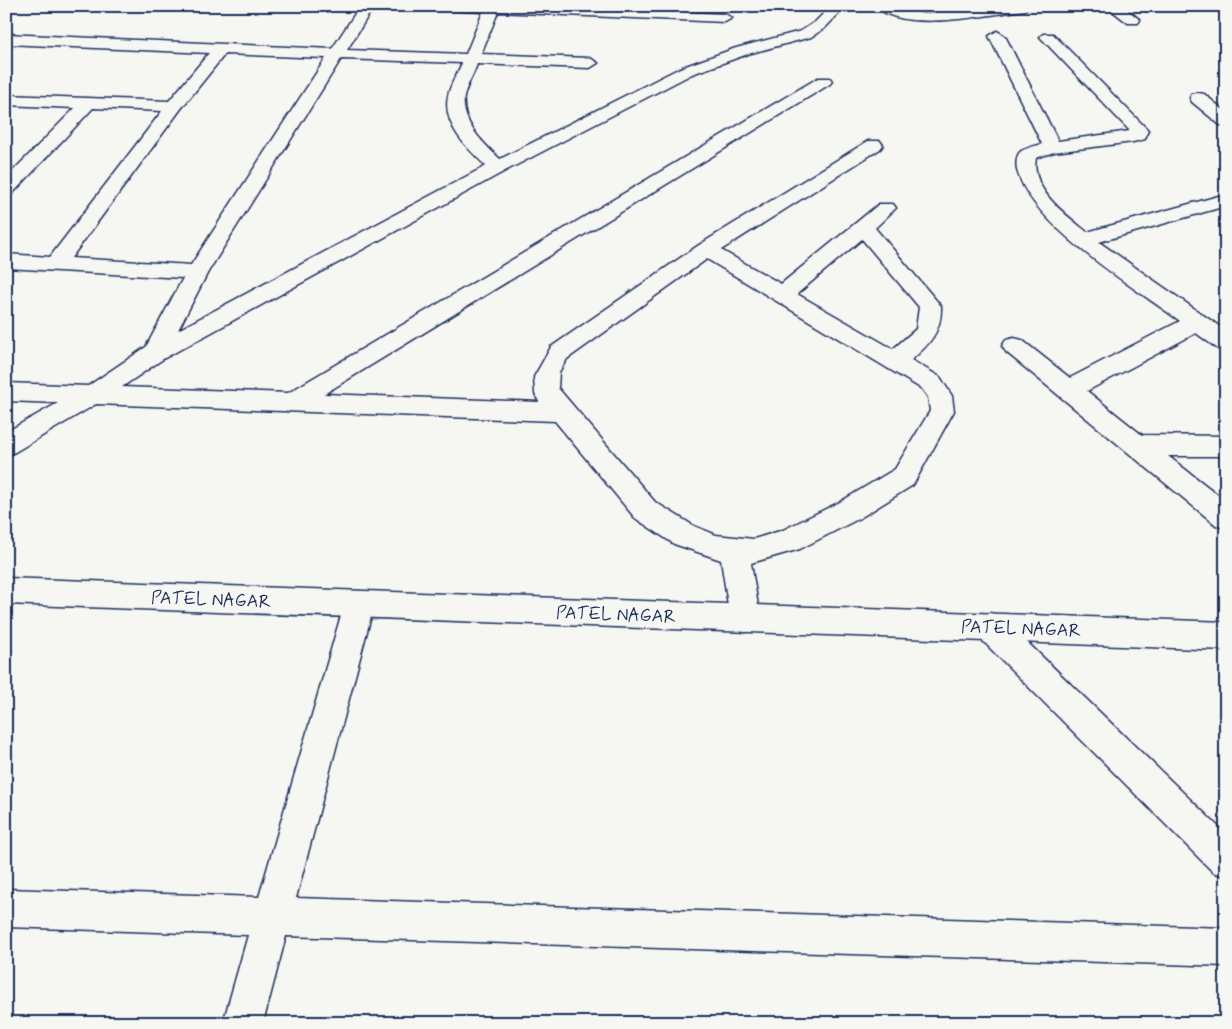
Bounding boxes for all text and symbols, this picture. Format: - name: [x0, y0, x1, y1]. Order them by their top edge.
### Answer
- street label: PATEL NAGAR: [151, 586, 272, 614]
- street label: PATEL NAGAR: [556, 601, 677, 629]
- street label: PATEL NAGAR: [961, 615, 1082, 643]

